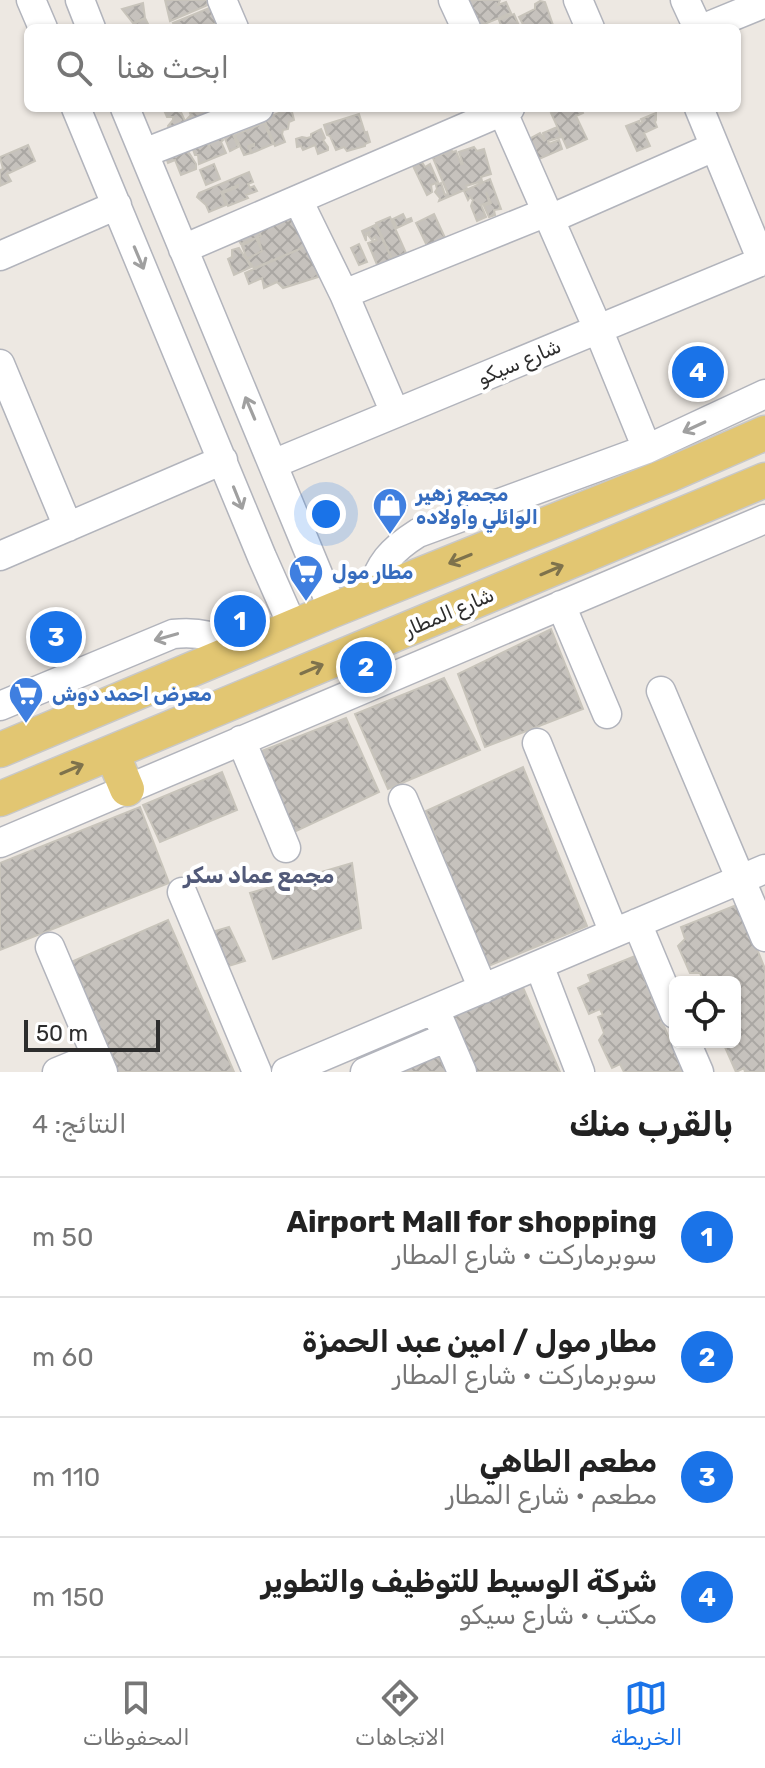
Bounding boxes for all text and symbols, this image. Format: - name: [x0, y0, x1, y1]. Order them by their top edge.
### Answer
- search box: [24, 24, 741, 112]
- icon: search: [52, 46, 96, 90]
- text: ابحث هنا: [116, 50, 229, 86]
- one-way arrow: [132, 245, 147, 269]
- street label: شارع سيكو: [474, 334, 565, 392]
- pin: 4: [672, 342, 724, 402]
- one-way arrow: [241, 396, 256, 421]
- one-way arrow: [682, 420, 706, 435]
- place label: مجمع زهير الوائلي واولاده: [415, 482, 538, 533]
- one-way arrow: [232, 485, 246, 510]
- shop icon: مجمع زهير الوائلي واولاده: [371, 486, 409, 536]
- your location: [306, 494, 346, 534]
- one-way arrow: [448, 552, 473, 567]
- supermarket icon: مطار مول: [287, 553, 325, 603]
- place label: مطار مول: [332, 560, 413, 584]
- one-way arrow: [539, 561, 564, 576]
- street label: شارع المطار: [400, 582, 498, 644]
- pin: 1: [214, 591, 266, 651]
- pin: 3: [30, 607, 82, 667]
- one-way arrow: [154, 630, 180, 645]
- pin: 2: [340, 637, 392, 697]
- one-way arrow: [299, 661, 324, 676]
- supermarket icon: معرض احمد دوش: [7, 675, 45, 725]
- place label: معرض احمد دوش: [52, 682, 212, 706]
- one-way arrow: [59, 761, 84, 775]
- district label: مجمع عماد سكر: [182, 862, 334, 891]
- map controls: [669, 976, 741, 1048]
- button: locate: [669, 976, 741, 1048]
- scale bar: [24, 1016, 160, 1052]
- text: 50 m: [36, 1020, 88, 1047]
- text: بالقرب منك: [569, 1104, 733, 1145]
- text: النتائج: 4: [32, 1109, 127, 1140]
- text: Airport Mall for shopping: [286, 1204, 657, 1240]
- text: 50 m: [32, 1222, 93, 1253]
- text: 1: [701, 1222, 713, 1253]
- text: سوبرماركت · شارع المطار: [393, 1240, 657, 1271]
- text: مطار مول / امين عبد الحمزة: [302, 1324, 657, 1360]
- text: 60 m: [32, 1342, 94, 1373]
- text: 2: [699, 1342, 715, 1373]
- text: سوبرماركت · شارع المطار: [393, 1360, 657, 1391]
- text: مطعم الطاهي: [479, 1444, 657, 1480]
- text: 110 m: [32, 1462, 100, 1493]
- text: 3: [698, 1462, 716, 1493]
- text: مطعم · شارع المطار: [446, 1480, 657, 1511]
- text: شركة الوسيط للتوظيف والتطوير: [261, 1564, 657, 1600]
- text: 150 m: [32, 1582, 105, 1613]
- text: 4: [698, 1582, 716, 1613]
- text: مكتب · شارع سيكو: [459, 1600, 657, 1631]
- tab: المحفوظات: [83, 1676, 190, 1751]
- tab: الاتجاهات: [355, 1676, 445, 1751]
- tab: الخريطة: [611, 1676, 682, 1751]

